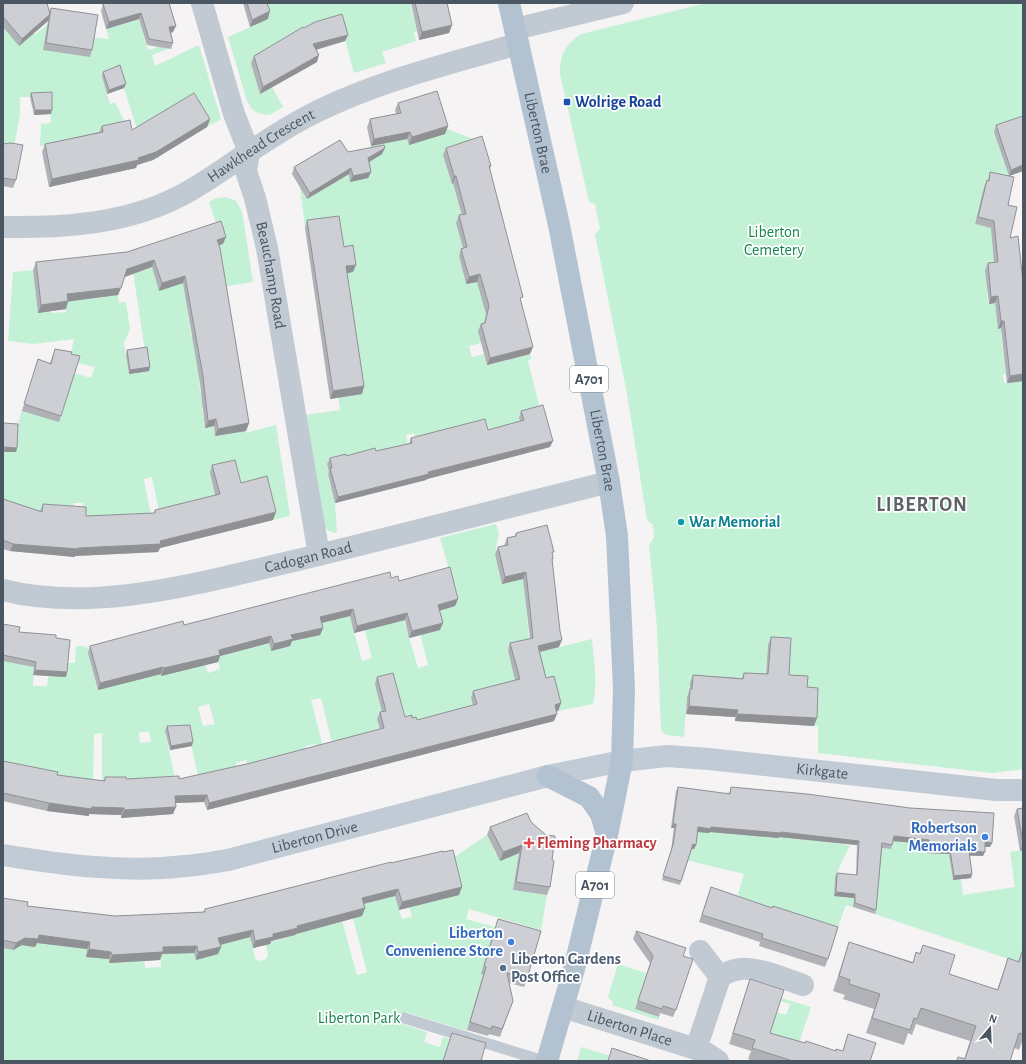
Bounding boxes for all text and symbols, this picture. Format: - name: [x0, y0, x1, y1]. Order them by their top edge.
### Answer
- street label: Liberton Brae: [521, 90, 555, 175]
- place label: Wolrige Road: [575, 94, 662, 110]
- marker: Wolrige Road: [562, 97, 572, 107]
- street label: Hawkhead Crescent: [205, 106, 317, 186]
- street label: Beauchamp Road: [253, 220, 289, 330]
- park label: Liberton Cemetery: [744, 224, 804, 259]
- road number: A701: [570, 366, 608, 392]
- street label: Liberton Brae: [587, 408, 618, 492]
- district label: LIBERTON: [876, 495, 968, 515]
- place label: War Memorial: [689, 514, 781, 530]
- marker: War Memorial: [676, 517, 686, 527]
- street label: Cadogan Road: [263, 539, 354, 576]
- street label: Kirkgate: [795, 760, 849, 782]
- street label: Liberton Drive: [270, 818, 359, 856]
- place label: Robertson Memorials: [908, 820, 977, 854]
- marker: Robertson Memorials: [980, 832, 990, 842]
- place label: Fleming Pharmacy: [537, 835, 657, 852]
- marker: Fleming Pharmacy: [524, 838, 534, 848]
- road number: A701: [576, 872, 614, 898]
- place label: Liberton Convenience Store: [385, 925, 503, 959]
- marker: Liberton Convenience Store: [506, 937, 516, 947]
- place label: Liberton Gardens Post Office: [511, 951, 621, 985]
- marker: Liberton Gardens Post Office: [498, 963, 508, 973]
- street label: Liberton Place: [585, 1007, 674, 1049]
- north arrow: [970, 1008, 1010, 1048]
- park label: Liberton Park: [318, 1010, 401, 1026]
- text: N: [988, 1013, 999, 1025]

